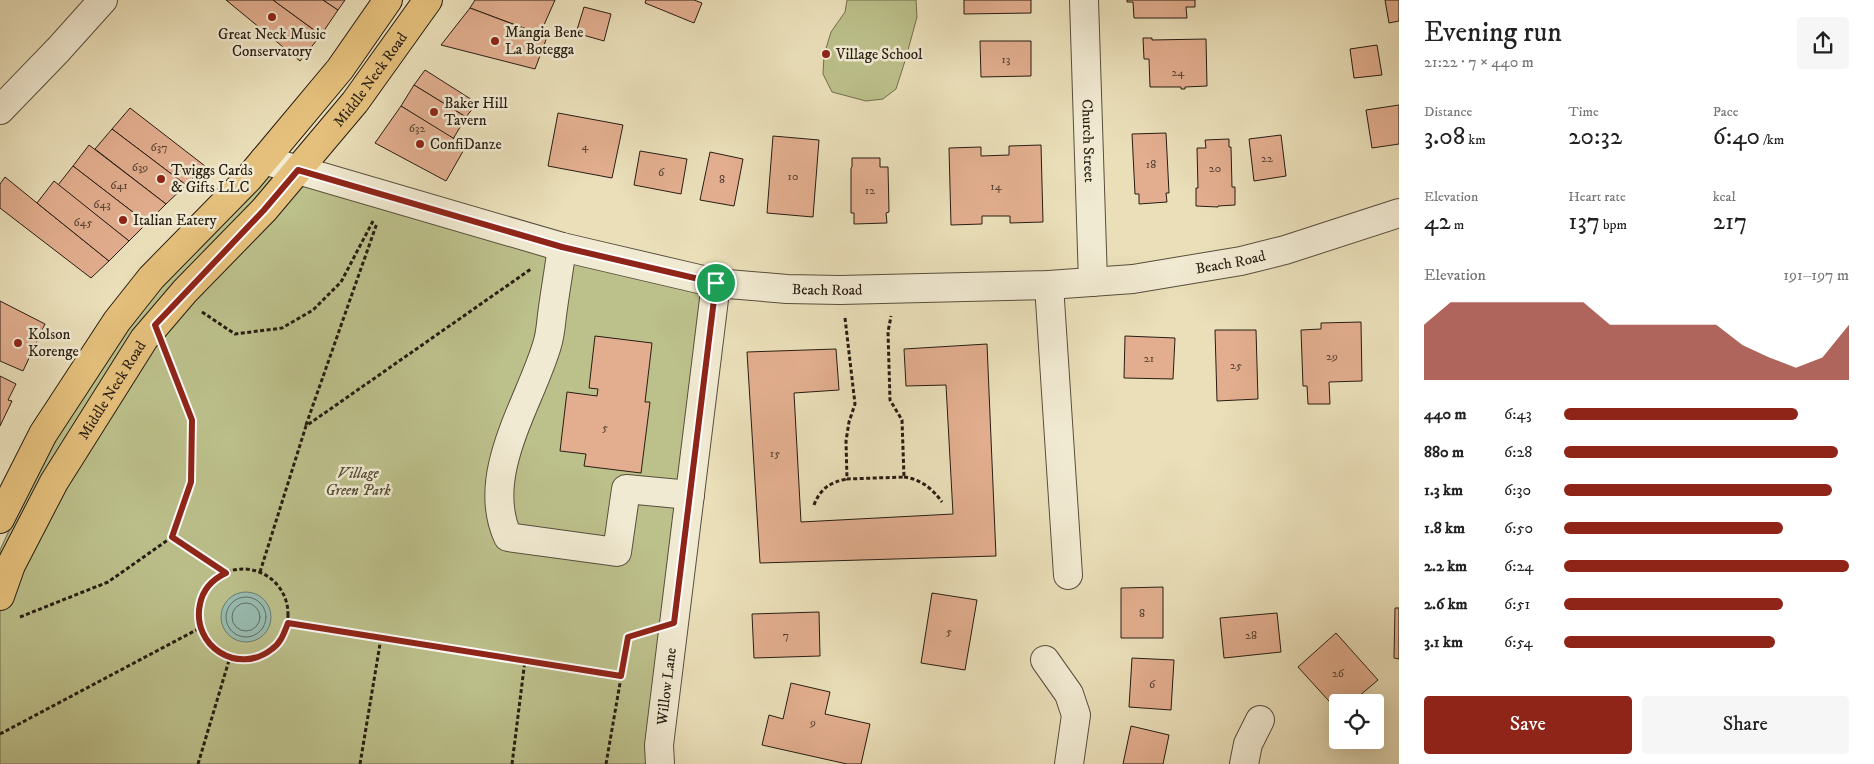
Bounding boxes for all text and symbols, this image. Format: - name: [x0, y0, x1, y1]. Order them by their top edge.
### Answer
- marker: Great Neck Music Conservatory: [266, 11, 278, 23]
- text: Evening run: [1424, 15, 1562, 50]
- button: share: [1797, 17, 1849, 69]
- place label: Mangia Bene La Botegga: [505, 23, 583, 59]
- place label: Great Neck Music Conservatory: [218, 25, 327, 61]
- street label: Middle Neck Road: [329, 28, 412, 131]
- marker: Mangia Bene La Botegga: [489, 35, 501, 47]
- place label: Village School: [835, 45, 923, 64]
- marker: Village School: [820, 48, 832, 60]
- house number: 13: [1002, 52, 1010, 67]
- text: 21:22 · 7 × 440 m: [1424, 52, 1534, 72]
- house number: 24: [1172, 65, 1185, 80]
- place label: Baker Hill Tavern: [444, 94, 508, 130]
- street label: Church Street: [1078, 99, 1099, 183]
- text: Distance: [1424, 103, 1472, 121]
- text: Time: [1568, 103, 1599, 121]
- text: Pace: [1713, 103, 1739, 121]
- marker: Baker Hill Tavern: [428, 106, 440, 118]
- house number: 632: [409, 121, 425, 136]
- text: 3.08: [1424, 121, 1465, 152]
- text: 20:32: [1568, 121, 1622, 152]
- text: 6:40: [1713, 121, 1760, 152]
- text: km: [1465, 131, 1486, 149]
- text: /km: [1760, 131, 1784, 149]
- place label: ConfiDanze: [430, 135, 502, 154]
- marker: ConfiDanze: [414, 138, 426, 150]
- house number: 4: [582, 139, 590, 154]
- house number: 637: [150, 140, 168, 155]
- house number: 22: [1261, 151, 1273, 166]
- house number: 18: [1146, 157, 1156, 172]
- house number: 639: [132, 160, 148, 175]
- place label: Twiggs Cards & Gifts LLC: [171, 161, 253, 197]
- house number: 20: [1209, 161, 1221, 176]
- house number: 6: [658, 165, 665, 180]
- house number: 10: [788, 169, 798, 184]
- house number: 8: [719, 172, 725, 187]
- marker: Twiggs Cards & Gifts LLC: [155, 173, 167, 185]
- house number: 641: [110, 178, 128, 193]
- house number: 14: [990, 179, 1003, 194]
- house number: 12: [865, 183, 875, 198]
- text: Elevation: [1424, 188, 1478, 206]
- text: Heart rate: [1568, 188, 1626, 206]
- text: kcal: [1713, 188, 1736, 206]
- house number: 643: [93, 197, 111, 212]
- text: 42: [1424, 206, 1451, 237]
- text: 137: [1568, 206, 1600, 237]
- text: 217: [1713, 206, 1747, 237]
- place label: Italian Eatery: [133, 211, 217, 230]
- marker: Italian Eatery: [117, 214, 129, 226]
- house number: 645: [73, 215, 93, 230]
- text: m: [1451, 216, 1464, 234]
- text: bpm: [1600, 216, 1627, 234]
- street label: Beach Road: [1194, 246, 1268, 278]
- pin: [695, 262, 737, 304]
- text: Elevation: [1424, 265, 1486, 285]
- text: 191–197 m: [1783, 265, 1849, 285]
- icon: arrive: [702, 269, 730, 297]
- street label: Beach Road: [792, 280, 863, 300]
- place label: Kolson Korenge: [28, 325, 79, 361]
- marker: Kolson Korenge: [12, 337, 24, 349]
- street label: Middle Neck Road: [74, 337, 150, 443]
- house number: 29: [1326, 349, 1338, 364]
- house number: 21: [1144, 351, 1154, 366]
- house number: 25: [1230, 358, 1242, 373]
- text: 440 m: [1424, 404, 1466, 424]
- text: 6:43: [1504, 404, 1532, 424]
- house number: 5: [602, 420, 608, 435]
- text: 880 m: [1424, 442, 1464, 462]
- text: 6:28: [1504, 442, 1532, 462]
- house number: 15: [770, 446, 780, 461]
- park label: Village Green Park: [325, 464, 391, 500]
- text: 1.3 km: [1424, 480, 1463, 500]
- text: 6:30: [1504, 480, 1531, 500]
- text: 1.8 km: [1424, 518, 1465, 538]
- text: 6:50: [1504, 518, 1533, 538]
- text: 2.2 km: [1424, 556, 1467, 576]
- text: 6:24: [1504, 556, 1534, 576]
- text: 2.6 km: [1424, 594, 1468, 614]
- text: 6:51: [1504, 594, 1530, 614]
- house number: 8: [1139, 606, 1145, 621]
- house number: 5: [946, 624, 952, 639]
- house number: 7: [783, 628, 789, 643]
- house number: 28: [1245, 628, 1257, 643]
- text: 3.1 km: [1424, 632, 1463, 652]
- text: 6:54: [1504, 632, 1533, 652]
- street label: Willow Lane: [652, 647, 680, 727]
- house number: 26: [1332, 666, 1345, 681]
- house number: 6: [1149, 677, 1156, 692]
- map controls: [1329, 694, 1384, 749]
- button: locate: [1329, 694, 1384, 749]
- button: Save: [1424, 696, 1632, 754]
- button: Share: [1642, 696, 1849, 754]
- house number: 9: [809, 715, 816, 730]

